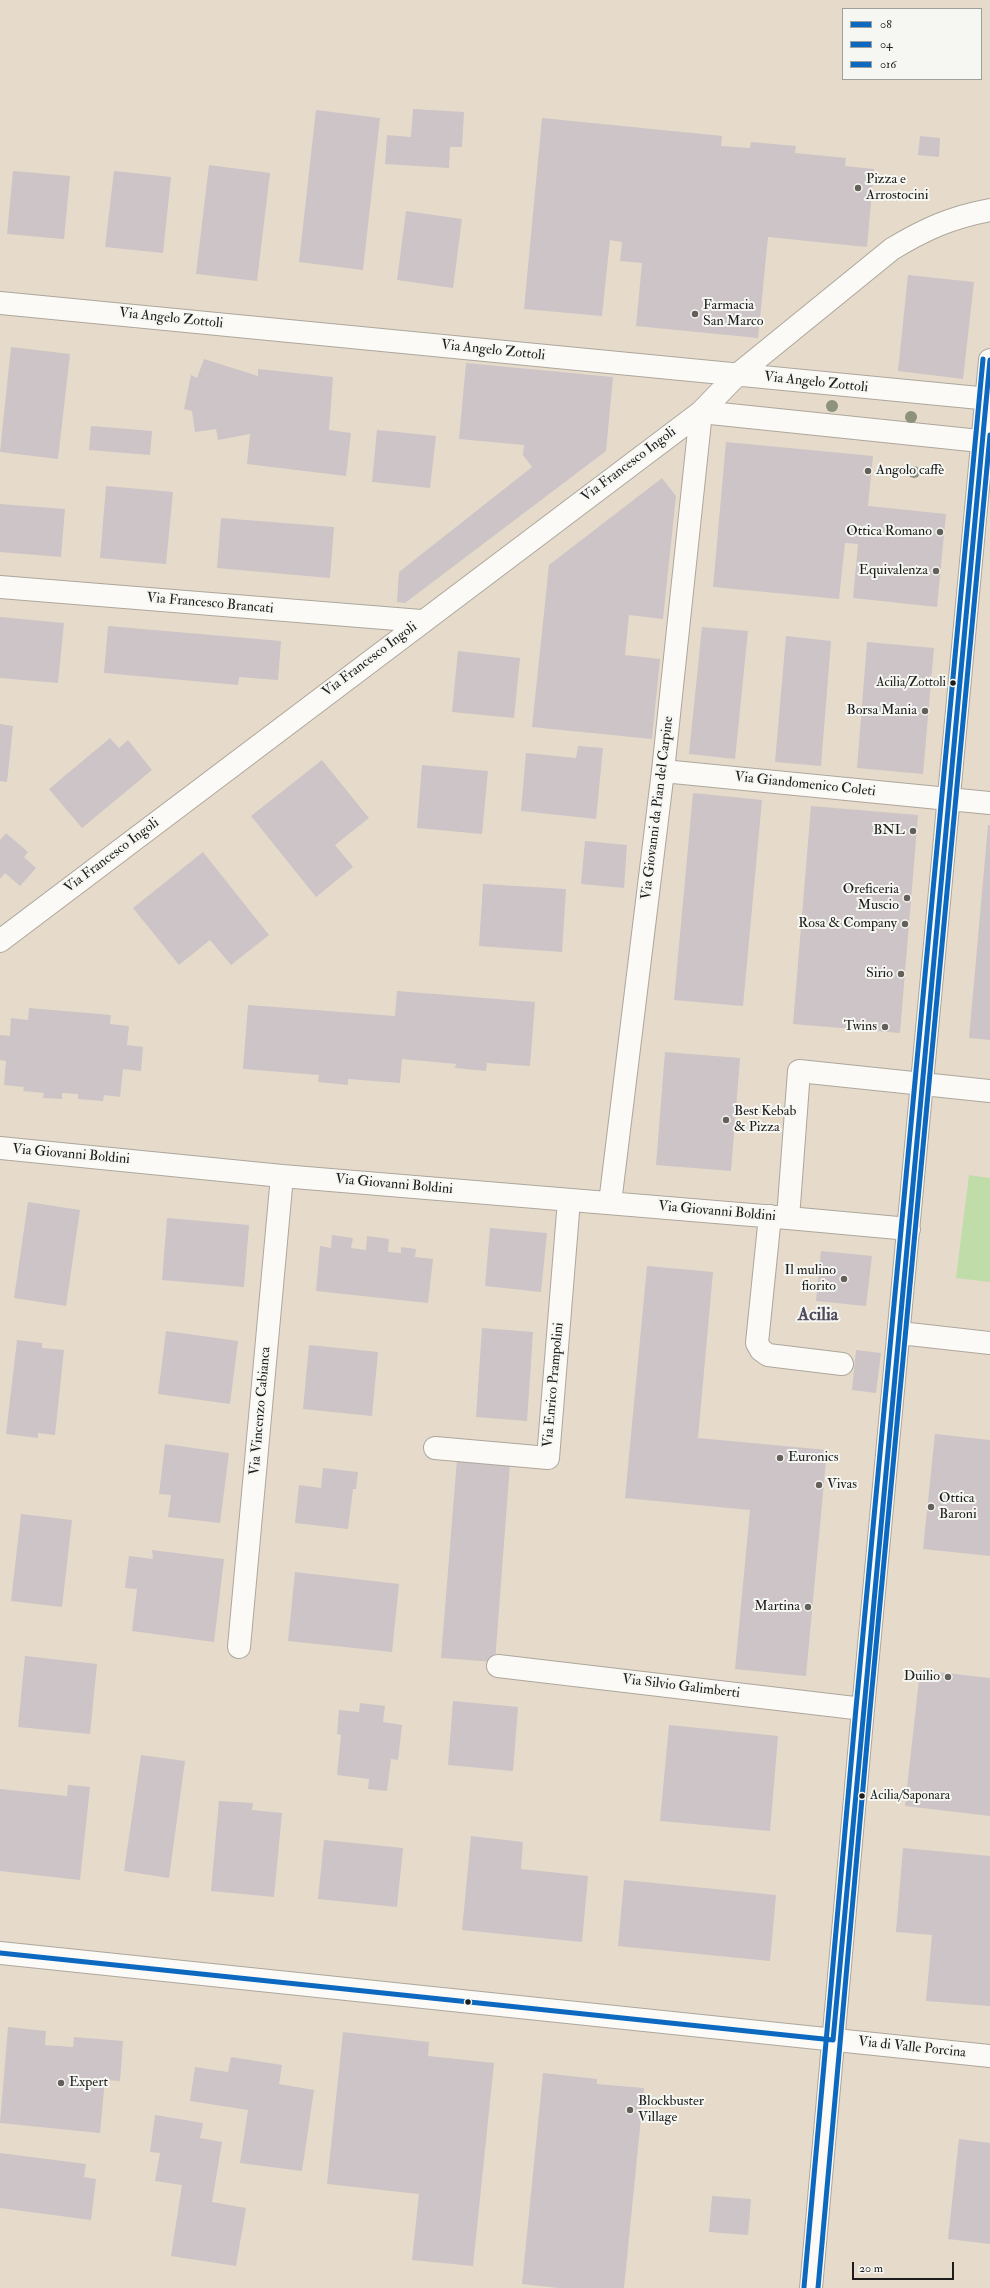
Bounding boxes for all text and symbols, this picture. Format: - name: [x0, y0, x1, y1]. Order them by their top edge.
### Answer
- legend: [842, 8, 982, 80]
- text: 08: [880, 17, 892, 32]
- text: 04: [880, 37, 893, 52]
- text: 016: [880, 57, 896, 72]
- place label: Pizza e Arrostocini: [866, 172, 928, 204]
- marker: Pizza e Arrostocini: [853, 183, 863, 193]
- place label: Farmacia San Marco: [703, 298, 763, 330]
- street label: Via Angelo Zottoli: [118, 305, 224, 333]
- marker: Farmacia San Marco: [690, 309, 700, 319]
- street label: Via Angelo Zottoli: [440, 337, 546, 365]
- street label: Via Angelo Zottoli: [763, 369, 869, 397]
- street label: Via Francesco Ingoli: [578, 424, 680, 506]
- place label: Angolo caffè: [876, 463, 944, 479]
- marker: Angolo caffè: [863, 466, 873, 476]
- place label: Ottica Romano: [846, 524, 932, 540]
- marker: Ottica Romano: [935, 527, 945, 537]
- place label: Equivalenza: [859, 563, 928, 579]
- marker: Equivalenza: [931, 566, 941, 576]
- street label: Via Francesco Brancati: [146, 590, 274, 618]
- street label: Via Francesco Ingoli: [319, 619, 421, 701]
- place label: Acilia/Zottoli: [876, 675, 946, 691]
- marker: Acilia/Zottoli: [948, 678, 958, 688]
- place label: Borsa Mania: [846, 703, 917, 719]
- marker: Borsa Mania: [920, 706, 930, 716]
- street label: Via Giovanni da Pian del Carpine: [638, 715, 678, 901]
- street label: Via Giandomenico Coleti: [734, 769, 876, 801]
- street label: Via Francesco Ingoli: [61, 815, 163, 897]
- place label: BNL: [873, 823, 905, 839]
- marker: BNL: [908, 826, 918, 836]
- place label: Oreficeria Muscio: [843, 882, 899, 914]
- marker: Oreficeria Muscio: [902, 893, 912, 903]
- place label: Rosa & Company: [798, 916, 897, 932]
- marker: Rosa & Company: [900, 919, 910, 929]
- place label: Sirio: [866, 966, 893, 982]
- marker: Sirio: [896, 969, 906, 979]
- place label: Twins: [844, 1019, 877, 1035]
- marker: Twins: [880, 1022, 890, 1032]
- place label: Best Kebab & Pizza: [734, 1104, 796, 1136]
- marker: Best Kebab & Pizza: [721, 1115, 731, 1125]
- street label: Via Giovanni Boldini: [11, 1141, 131, 1169]
- street label: Via Giovanni Boldini: [334, 1171, 454, 1199]
- street label: Via Giovanni Boldini: [657, 1198, 777, 1226]
- place label: Il mulino fiorito: [785, 1263, 836, 1296]
- marker: Il mulino fiorito: [839, 1274, 849, 1284]
- district label: Acilia: [798, 1305, 838, 1327]
- street label: Via Enrico Prampolini: [540, 1322, 568, 1448]
- street label: Via Vincenzo Cabianca: [247, 1346, 275, 1476]
- place label: Euronics: [788, 1450, 839, 1466]
- marker: Euronics: [775, 1453, 785, 1463]
- place label: Vivas: [827, 1477, 857, 1493]
- marker: Vivas: [814, 1480, 824, 1490]
- place label: Ottica Baroni: [939, 1491, 977, 1524]
- marker: Ottica Baroni: [926, 1502, 936, 1512]
- place label: Martina: [754, 1599, 800, 1615]
- marker: Martina: [803, 1602, 813, 1612]
- place label: Duilio: [904, 1669, 940, 1685]
- street label: Via Silvio Galimberti: [621, 1671, 741, 1703]
- marker: Duilio: [943, 1672, 953, 1682]
- place label: Acilia/Saponara: [870, 1788, 950, 1804]
- marker: Acilia/Saponara: [857, 1791, 867, 1801]
- unlabelled marker: [463, 1997, 473, 2007]
- street label: Via di Valle Porcina: [857, 2034, 967, 2062]
- place label: Expert: [69, 2075, 108, 2091]
- marker: Expert: [56, 2078, 66, 2088]
- place label: Blockbuster Village: [638, 2094, 704, 2126]
- marker: Blockbuster Village: [625, 2105, 635, 2115]
- scale bar: [854, 2254, 956, 2280]
- text: 20 m: [859, 2261, 883, 2276]

